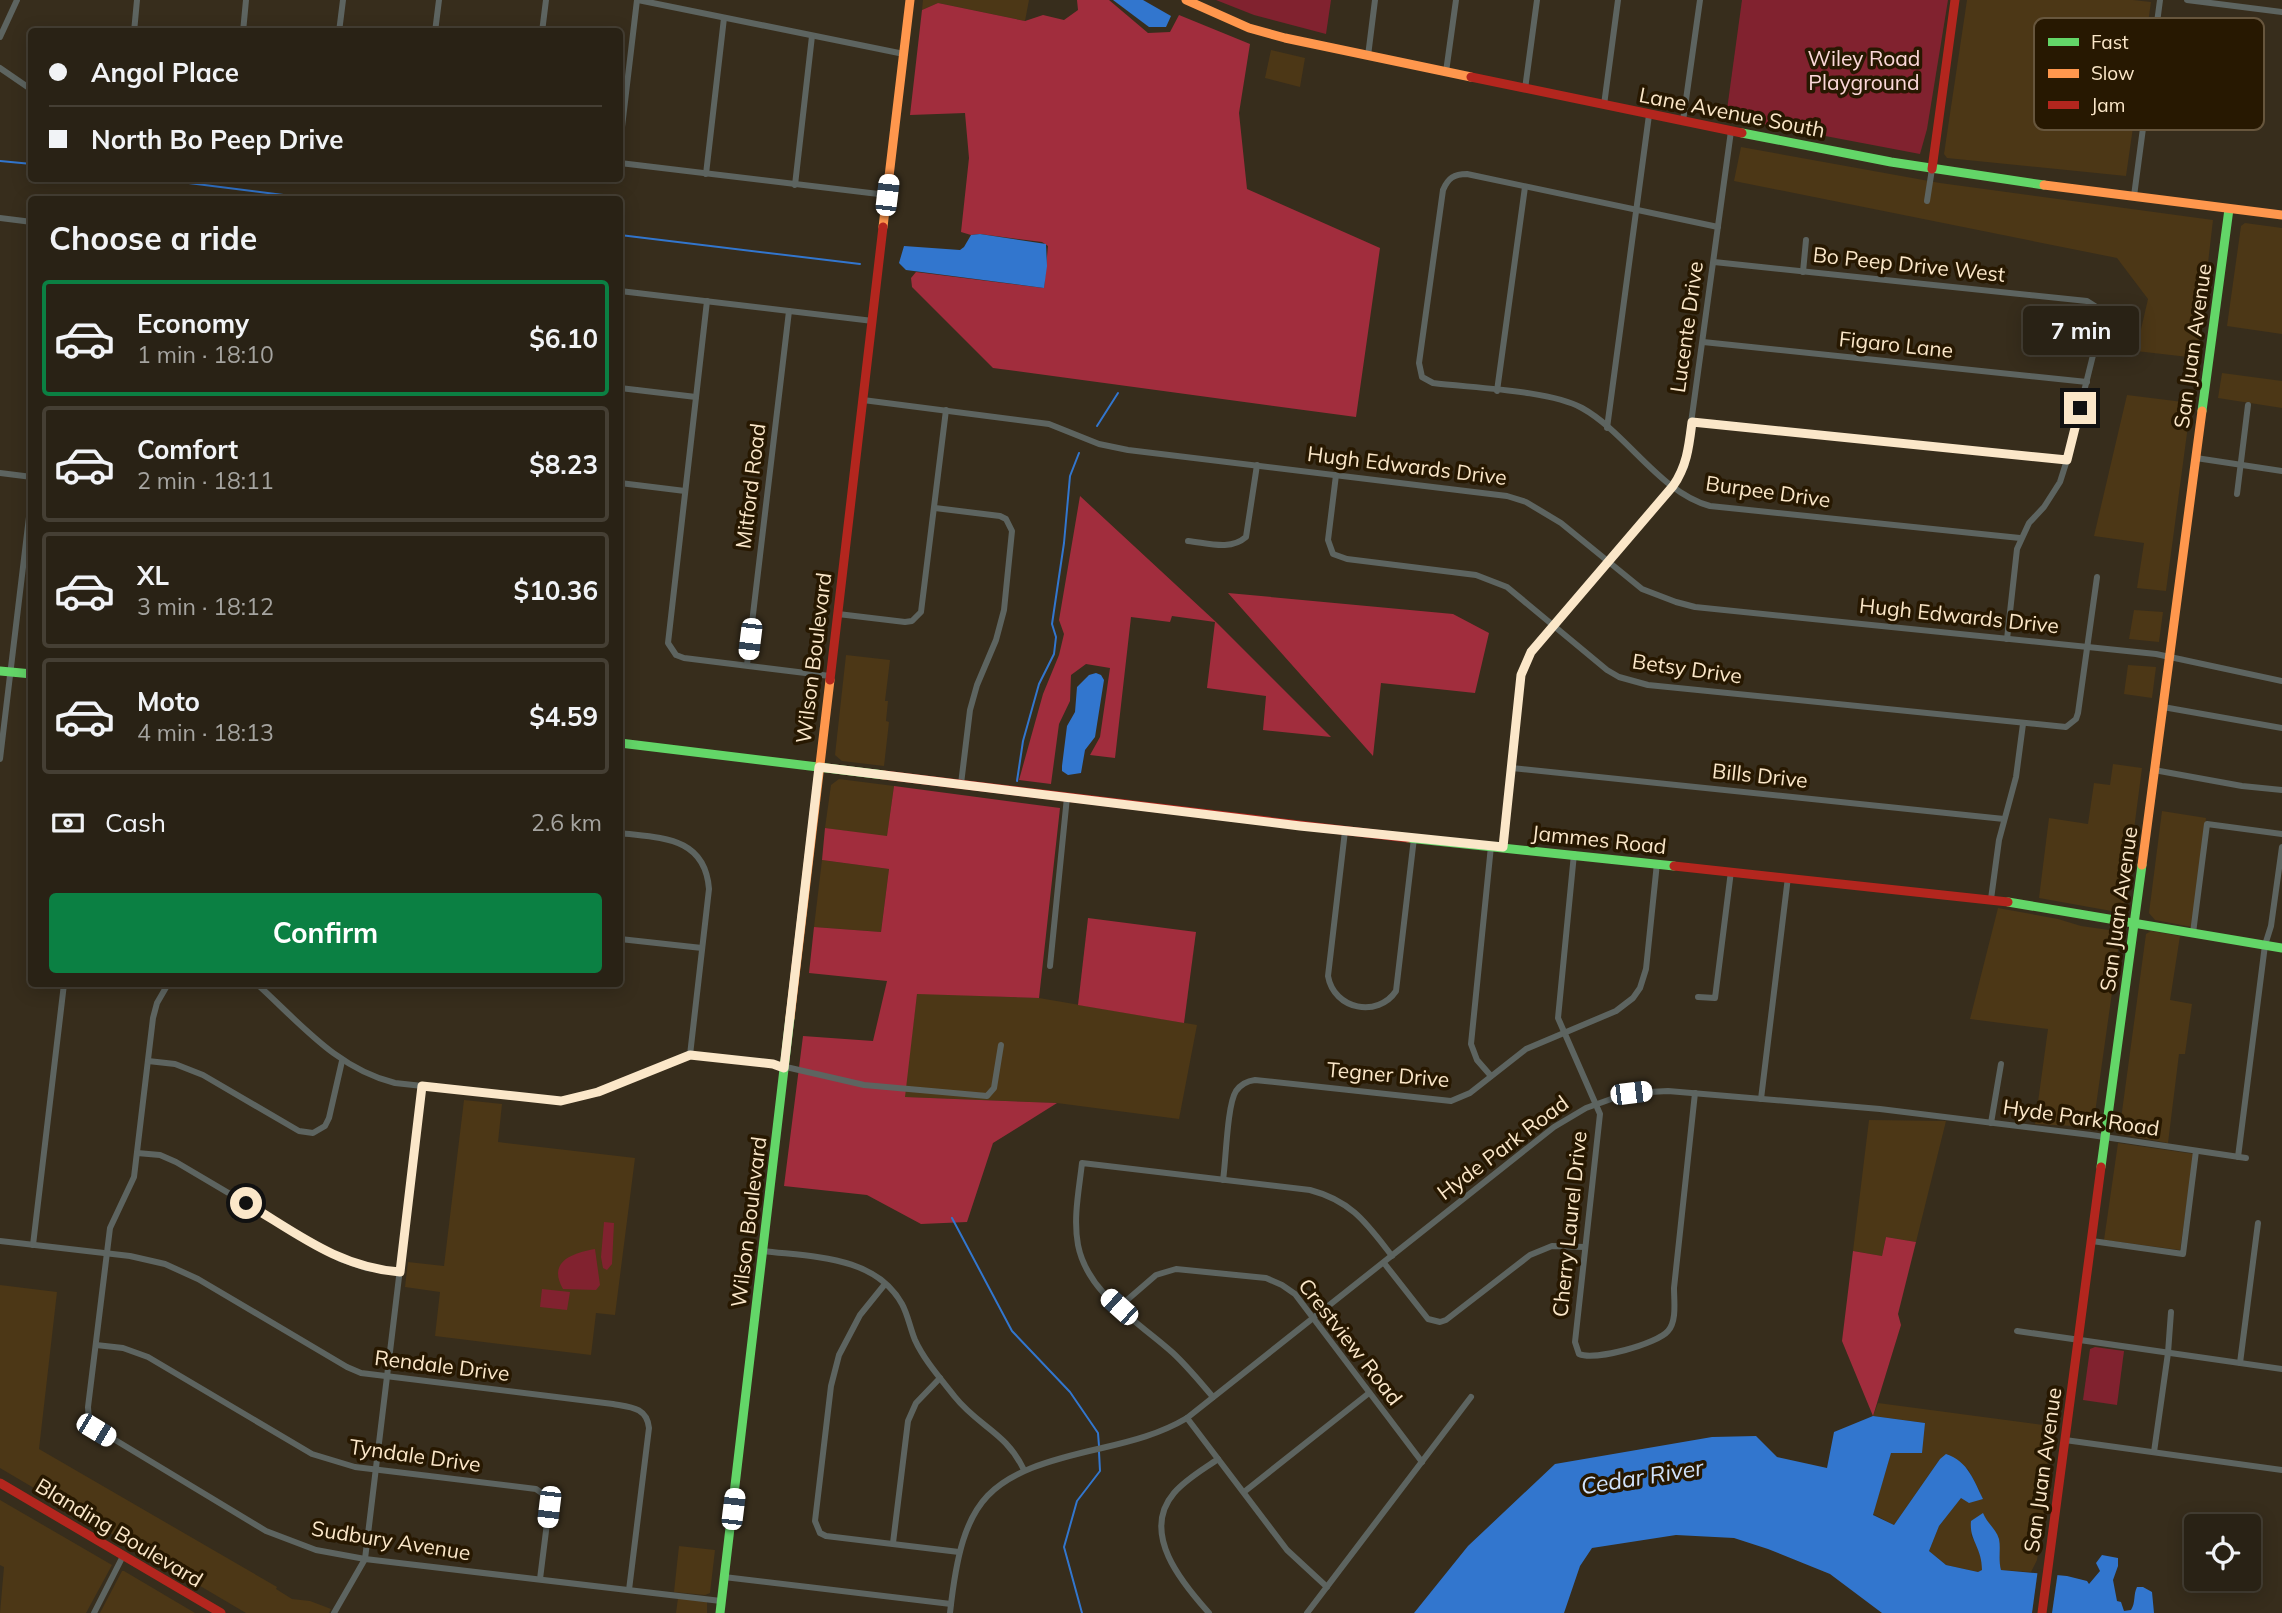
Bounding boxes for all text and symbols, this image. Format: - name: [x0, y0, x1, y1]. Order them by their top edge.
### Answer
- legend: [2034, 18, 2264, 130]
- text: Fast: [2091, 30, 2129, 54]
- park label: Wiley Road Playground: [1808, 45, 1920, 95]
- text: Angol Place: [91, 56, 239, 89]
- text: Slow: [2091, 61, 2135, 85]
- street label: Lane Avenue South: [1637, 81, 1827, 143]
- text: Jam: [2091, 93, 2125, 117]
- text: North Bo Peep Drive: [91, 123, 343, 156]
- car: [875, 173, 900, 217]
- text: Choose a ride: [49, 218, 257, 258]
- street label: Bo Peep Drive West: [1812, 241, 2007, 287]
- street label: Lucente Drive: [1664, 260, 1708, 394]
- street label: San Juan Avenue: [2168, 262, 2216, 430]
- callout: 7 min: [2022, 306, 2138, 356]
- icon: car: [53, 307, 116, 370]
- text: Economy: [137, 307, 249, 340]
- text: 7 min: [2051, 316, 2111, 345]
- text: $6.10: [529, 322, 598, 355]
- street label: Figaro Lane: [1838, 325, 1955, 363]
- text: 1 min · 18:10: [137, 340, 274, 369]
- route end: [2064, 392, 2096, 424]
- street label: Mitford Road: [729, 422, 771, 550]
- icon: car: [53, 433, 116, 496]
- text: Comfort: [137, 433, 238, 466]
- street label: Hugh Edwards Drive: [1306, 440, 1508, 490]
- text: $8.23: [529, 448, 598, 481]
- text: 2 min · 18:11: [137, 466, 274, 495]
- street label: Burpee Drive: [1704, 469, 1832, 513]
- icon: car: [53, 559, 116, 622]
- text: XL: [137, 559, 169, 592]
- street label: Wilson Boulevard: [790, 571, 836, 745]
- text: $10.36: [514, 574, 598, 607]
- text: 3 min · 18:12: [137, 592, 274, 621]
- street label: Hugh Edwards Drive: [1858, 592, 2060, 638]
- car: [738, 617, 763, 661]
- street label: Betsy Drive: [1631, 647, 1744, 689]
- icon: car: [53, 685, 116, 748]
- text: Moto: [137, 685, 200, 718]
- text: $4.59: [529, 700, 598, 733]
- text: 4 min · 18:13: [137, 718, 274, 747]
- street label: Bills Drive: [1711, 757, 1809, 793]
- icon: cash: [49, 804, 87, 842]
- text: Cash: [105, 806, 166, 839]
- text: 2.6 km: [531, 808, 602, 837]
- street label: Jammes Road: [1531, 819, 1668, 859]
- street label: San Juan Avenue: [2094, 825, 2142, 993]
- button: Confirm: [49, 893, 602, 973]
- street label: Tegner Drive: [1326, 1056, 1450, 1092]
- car: [1609, 1080, 1654, 1106]
- street label: Hyde Park Road: [1432, 1089, 1573, 1205]
- street label: Hyde Park Road: [2001, 1093, 2161, 1141]
- street label: Cherry Laurel Drive: [1546, 1130, 1592, 1318]
- street label: Wilson Boulevard: [725, 1135, 771, 1309]
- route start: [230, 1187, 262, 1219]
- street label: Crestview Road: [1293, 1273, 1408, 1410]
- car: [1097, 1285, 1142, 1329]
- street label: Rendale Drive: [373, 1344, 511, 1386]
- street label: San Juan Avenue: [2018, 1386, 2066, 1554]
- car: [73, 1410, 120, 1450]
- street label: Tyndale Drive: [348, 1433, 483, 1477]
- water label: Cedar River: [1579, 1452, 1707, 1501]
- street label: Blanding Boulevard: [31, 1472, 208, 1592]
- car: [537, 1485, 562, 1529]
- car: [721, 1487, 746, 1531]
- map controls: [2184, 1514, 2261, 1591]
- button: locate: [2184, 1514, 2261, 1591]
- street label: Sudbury Avenue: [310, 1515, 472, 1565]

